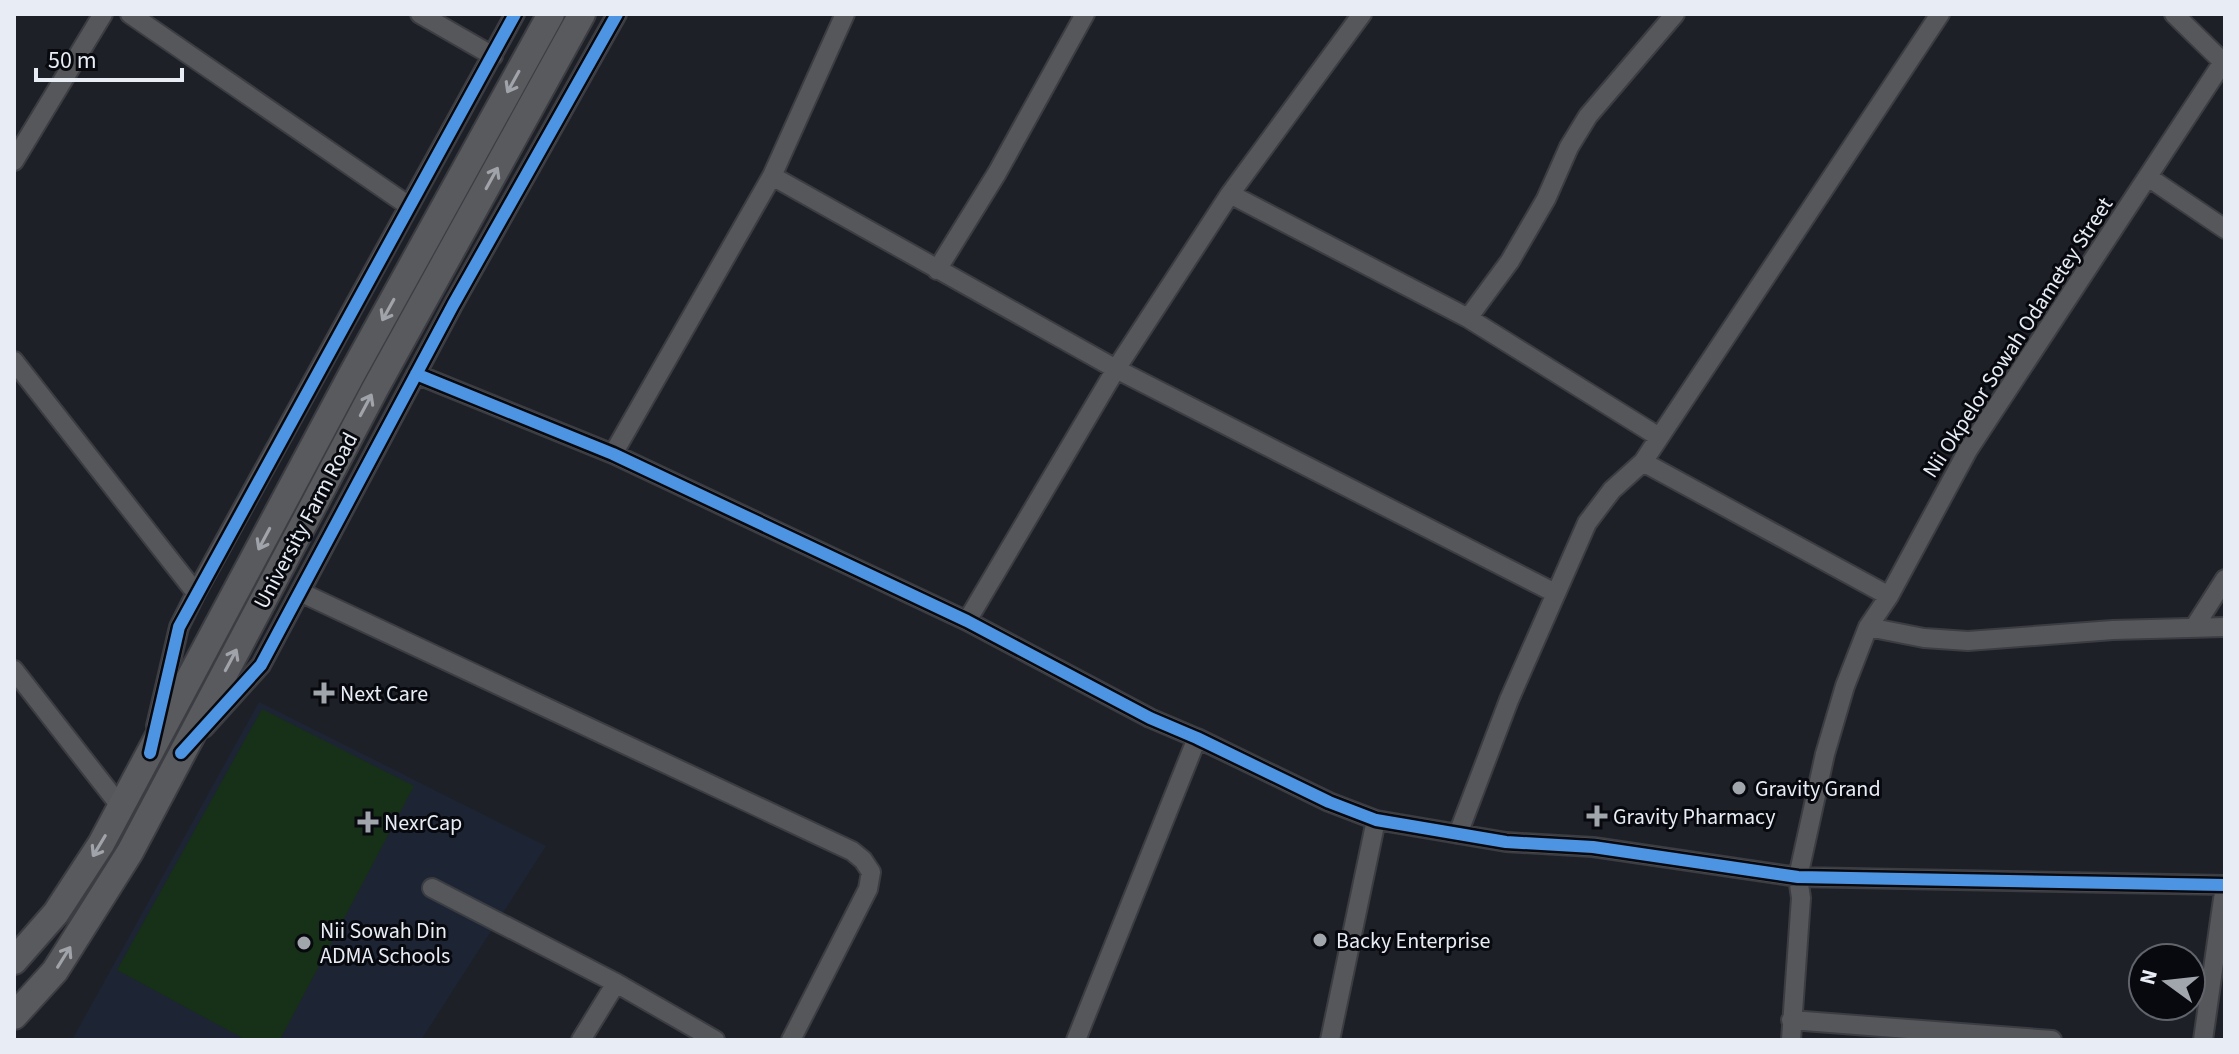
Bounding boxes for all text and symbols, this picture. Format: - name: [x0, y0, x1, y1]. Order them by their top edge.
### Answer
- scale bar: [36, 32, 182, 82]
- text: 50 m: [48, 43, 97, 78]
- one-way arrow: [505, 70, 521, 94]
- one-way arrow: [484, 167, 500, 190]
- street label: Nii Okpelor Sowah Odametey Street: [1915, 190, 2121, 484]
- one-way arrow: [379, 298, 395, 321]
- one-way arrow: [359, 394, 374, 418]
- street label: University Farm Road: [246, 427, 366, 614]
- one-way arrow: [256, 526, 271, 550]
- one-way arrow: [223, 648, 239, 672]
- place label: Next Care: [340, 678, 428, 710]
- marker: Next Care: [315, 684, 333, 702]
- place label: Gravity Grand: [1755, 773, 1881, 805]
- marker: Gravity Grand: [1730, 779, 1748, 797]
- place label: Gravity Pharmacy: [1613, 801, 1776, 833]
- place label: NexrCap: [384, 807, 462, 839]
- marker: Gravity Pharmacy: [1588, 807, 1606, 825]
- marker: NexrCap: [359, 813, 377, 831]
- one-way arrow: [91, 834, 107, 857]
- place label: Nii Sowah Din ADMA Schools: [320, 915, 450, 972]
- place label: Backy Enterprise: [1336, 925, 1490, 957]
- marker: Backy Enterprise: [1311, 931, 1329, 949]
- marker: Nii Sowah Din ADMA Schools: [295, 934, 313, 952]
- north arrow: [2127, 942, 2207, 1022]
- one-way arrow: [56, 946, 73, 968]
- text: N: [2131, 966, 2166, 988]

